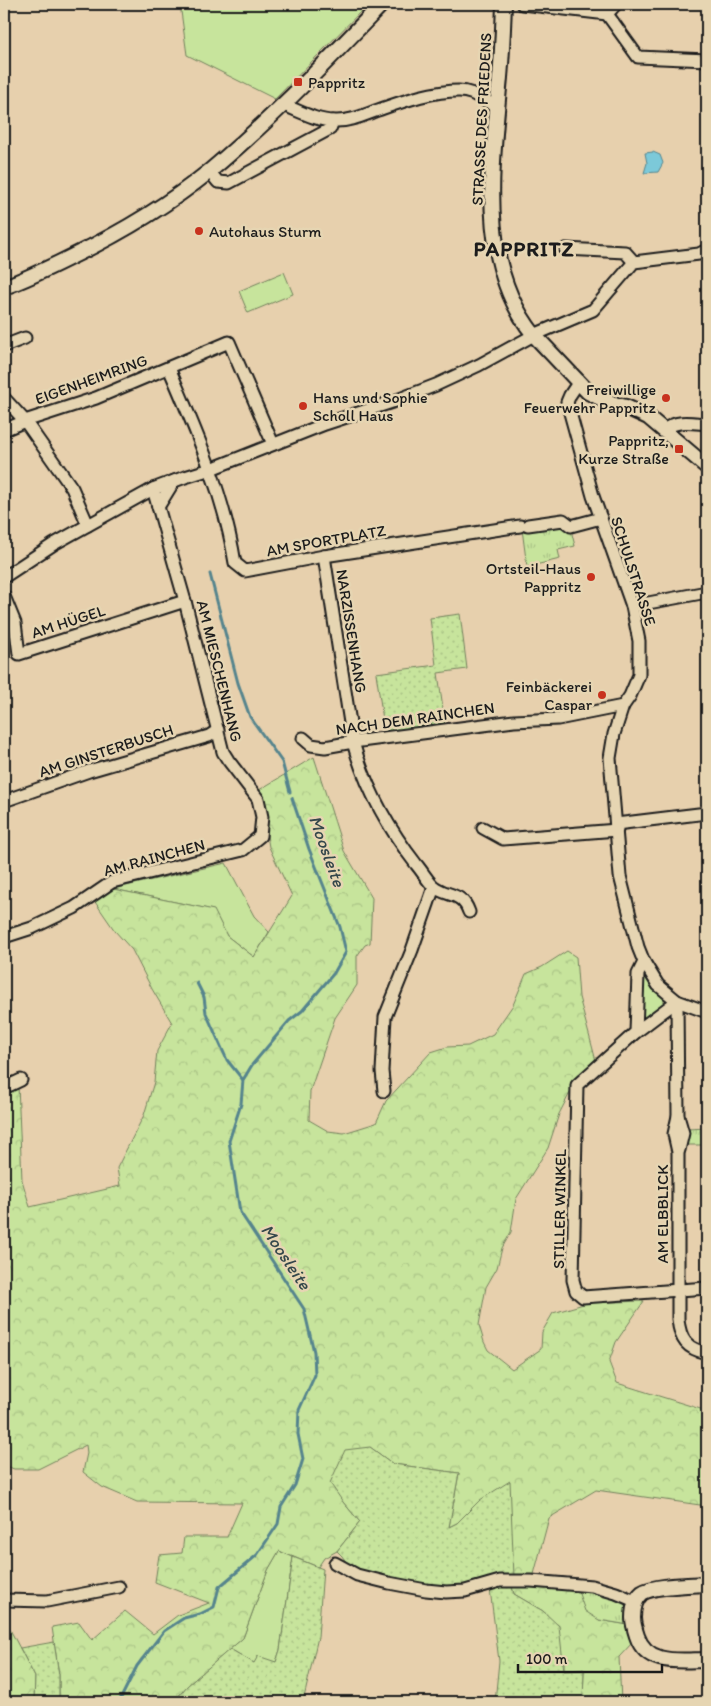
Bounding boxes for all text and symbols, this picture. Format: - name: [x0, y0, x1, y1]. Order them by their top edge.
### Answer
- street label: STRASSE DES FRIEDENS: [467, 32, 496, 206]
- place label: Pappritz: [308, 73, 366, 92]
- marker: Pappritz: [292, 76, 304, 88]
- place label: Autohaus Sturm: [209, 222, 322, 241]
- marker: Autohaus Sturm: [193, 225, 205, 237]
- district label: PAPPRITZ: [474, 236, 575, 261]
- street label: EIGENHEIMRING: [32, 350, 150, 409]
- place label: Freiwillige Feuerwehr Pappritz: [524, 380, 657, 417]
- place label: Hans und Sophie Scholl Haus: [313, 388, 428, 425]
- marker: Freiwillige Feuerwehr Pappritz: [660, 392, 672, 404]
- marker: Hans und Sophie Scholl Haus: [297, 400, 309, 412]
- place label: Pappritz, Kurze Straße: [578, 431, 669, 468]
- marker: Pappritz, Kurze Straße: [673, 443, 685, 455]
- street label: SCHULSTRASSE: [607, 514, 660, 628]
- street label: AM SPORTPLATZ: [265, 521, 387, 560]
- place label: Ortsteil-Haus Pappritz: [486, 559, 582, 596]
- street label: NARZISSENHANG: [332, 568, 371, 694]
- marker: Ortsteil-Haus Pappritz: [585, 571, 597, 583]
- street label: AM MIESCHENHANG: [193, 598, 246, 744]
- street label: AM HÜGEL: [29, 601, 107, 642]
- place label: Feinbäckerei Caspar: [506, 677, 593, 714]
- marker: Feinbäckerei Caspar: [596, 689, 608, 701]
- street label: NACH DEM RAINCHEN: [334, 698, 496, 739]
- street label: AM GINSTERBUSCH: [36, 720, 176, 781]
- water label: Moosleite: [304, 812, 351, 891]
- street label: AM RAINCHEN: [101, 835, 207, 880]
- street label: STILLER WINKEL: [549, 1149, 570, 1269]
- street label: AM ELBBLICK: [653, 1164, 672, 1263]
- water label: Moosleite: [256, 1220, 317, 1295]
- scale bar: [518, 1641, 662, 1673]
- text: 100 m: [526, 1650, 568, 1668]

